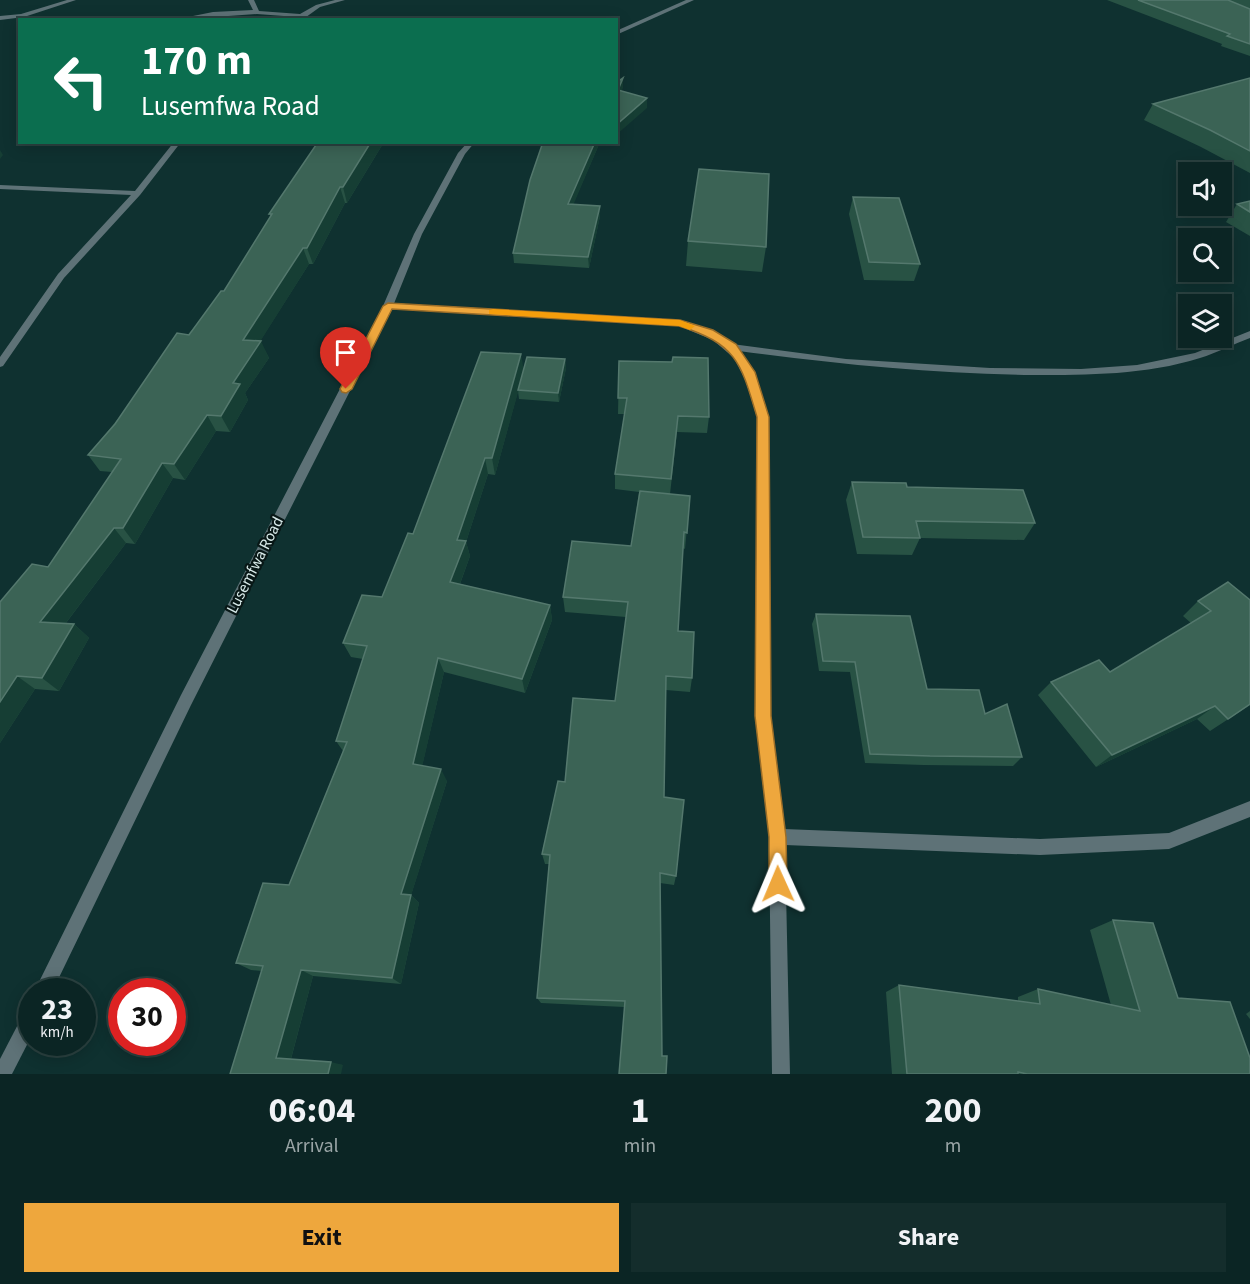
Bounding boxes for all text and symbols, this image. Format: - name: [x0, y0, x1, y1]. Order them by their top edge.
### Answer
- text: 170 m: [141, 31, 252, 91]
- icon: left: [42, 42, 120, 120]
- text: Lusemfwa Road: [141, 87, 320, 126]
- map controls: [1178, 162, 1232, 348]
- button: sound: [1178, 162, 1232, 216]
- button: search: [1178, 228, 1232, 282]
- button: layers: [1178, 294, 1232, 348]
- pin: [320, 327, 371, 389]
- icon: arrive: [329, 336, 362, 369]
- street label: Lusemfwa Road: [221, 513, 289, 617]
- position arrow: [746, 852, 810, 916]
- speed limit sign: 30: [108, 978, 186, 1056]
- text: 23: [41, 988, 73, 1031]
- text: km/h: [40, 1022, 74, 1043]
- text: 06:04: [268, 1085, 355, 1136]
- text: 1: [630, 1085, 649, 1136]
- text: 200: [925, 1085, 982, 1136]
- text: Arrival: [285, 1132, 339, 1160]
- text: min: [624, 1132, 656, 1160]
- text: m: [945, 1132, 961, 1160]
- button: Exit: [24, 1203, 619, 1272]
- button: Share: [631, 1203, 1226, 1272]

